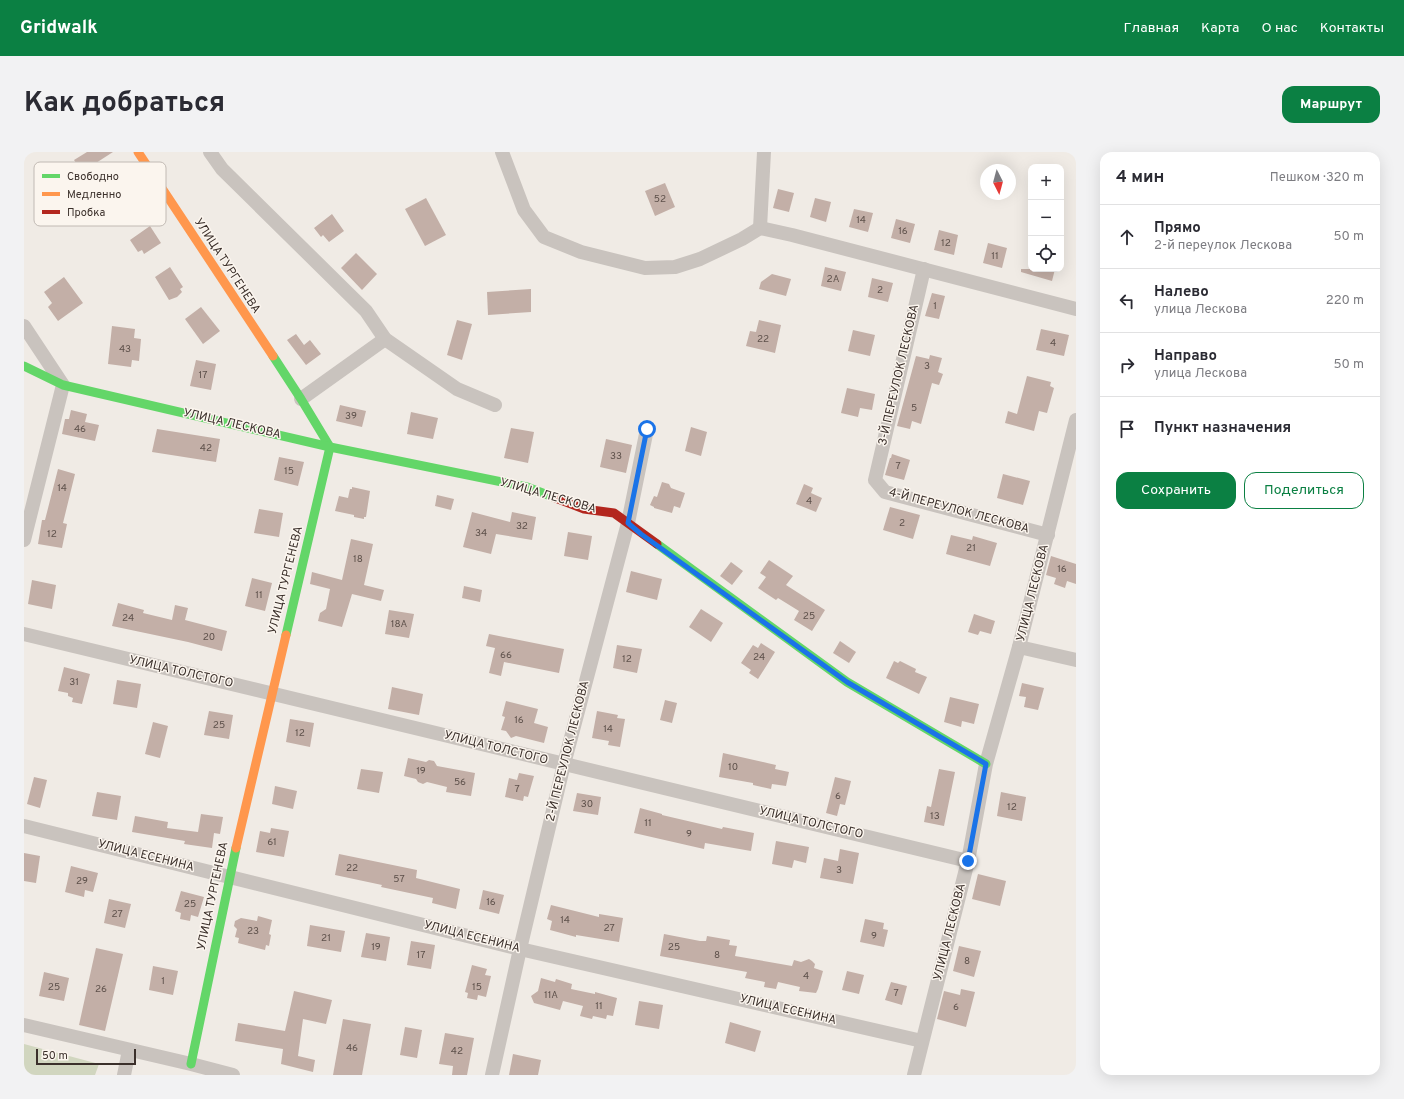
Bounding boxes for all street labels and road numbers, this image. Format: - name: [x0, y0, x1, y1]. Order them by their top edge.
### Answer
- street label: УЛИЦА ТУРГЕНЕВА: [190, 215, 264, 317]
- street label: 3-Й ПЕРЕУЛОК ЛЕСКОВА: [875, 303, 923, 447]
- street label: УЛИЦА ЛЕСКОВА: [182, 405, 282, 443]
- street label: УЛИЦА ЛЕСКОВА: [498, 475, 598, 517]
- street label: 4-Й ПЕРЕУЛОК ЛЕСКОВА: [887, 485, 1031, 537]
- street label: УЛИЦА ТУРГЕНЕВА: [265, 524, 307, 636]
- street label: УЛИЦА ЛЕСКОВА: [1013, 543, 1053, 643]
- street label: УЛИЦА ТОЛСТОГО: [127, 652, 235, 692]
- street label: 2-Й ПЕРЕУЛОК ЛЕСКОВА: [543, 679, 593, 823]
- street label: УЛИЦА ТОЛСТОГО: [442, 727, 550, 769]
- street label: УЛИЦА ТОЛСТОГО: [757, 803, 865, 843]
- street label: УЛИЦА ЕСЕНИНА: [96, 836, 196, 876]
- street label: УЛИЦА ТУРГЕНЕВА: [194, 840, 232, 952]
- street label: УЛИЦА ЛЕСКОВА: [930, 882, 970, 982]
- street label: УЛИЦА ЕСЕНИНА: [422, 917, 522, 957]
- street label: УЛИЦА ЕСЕНИНА: [738, 991, 838, 1029]

